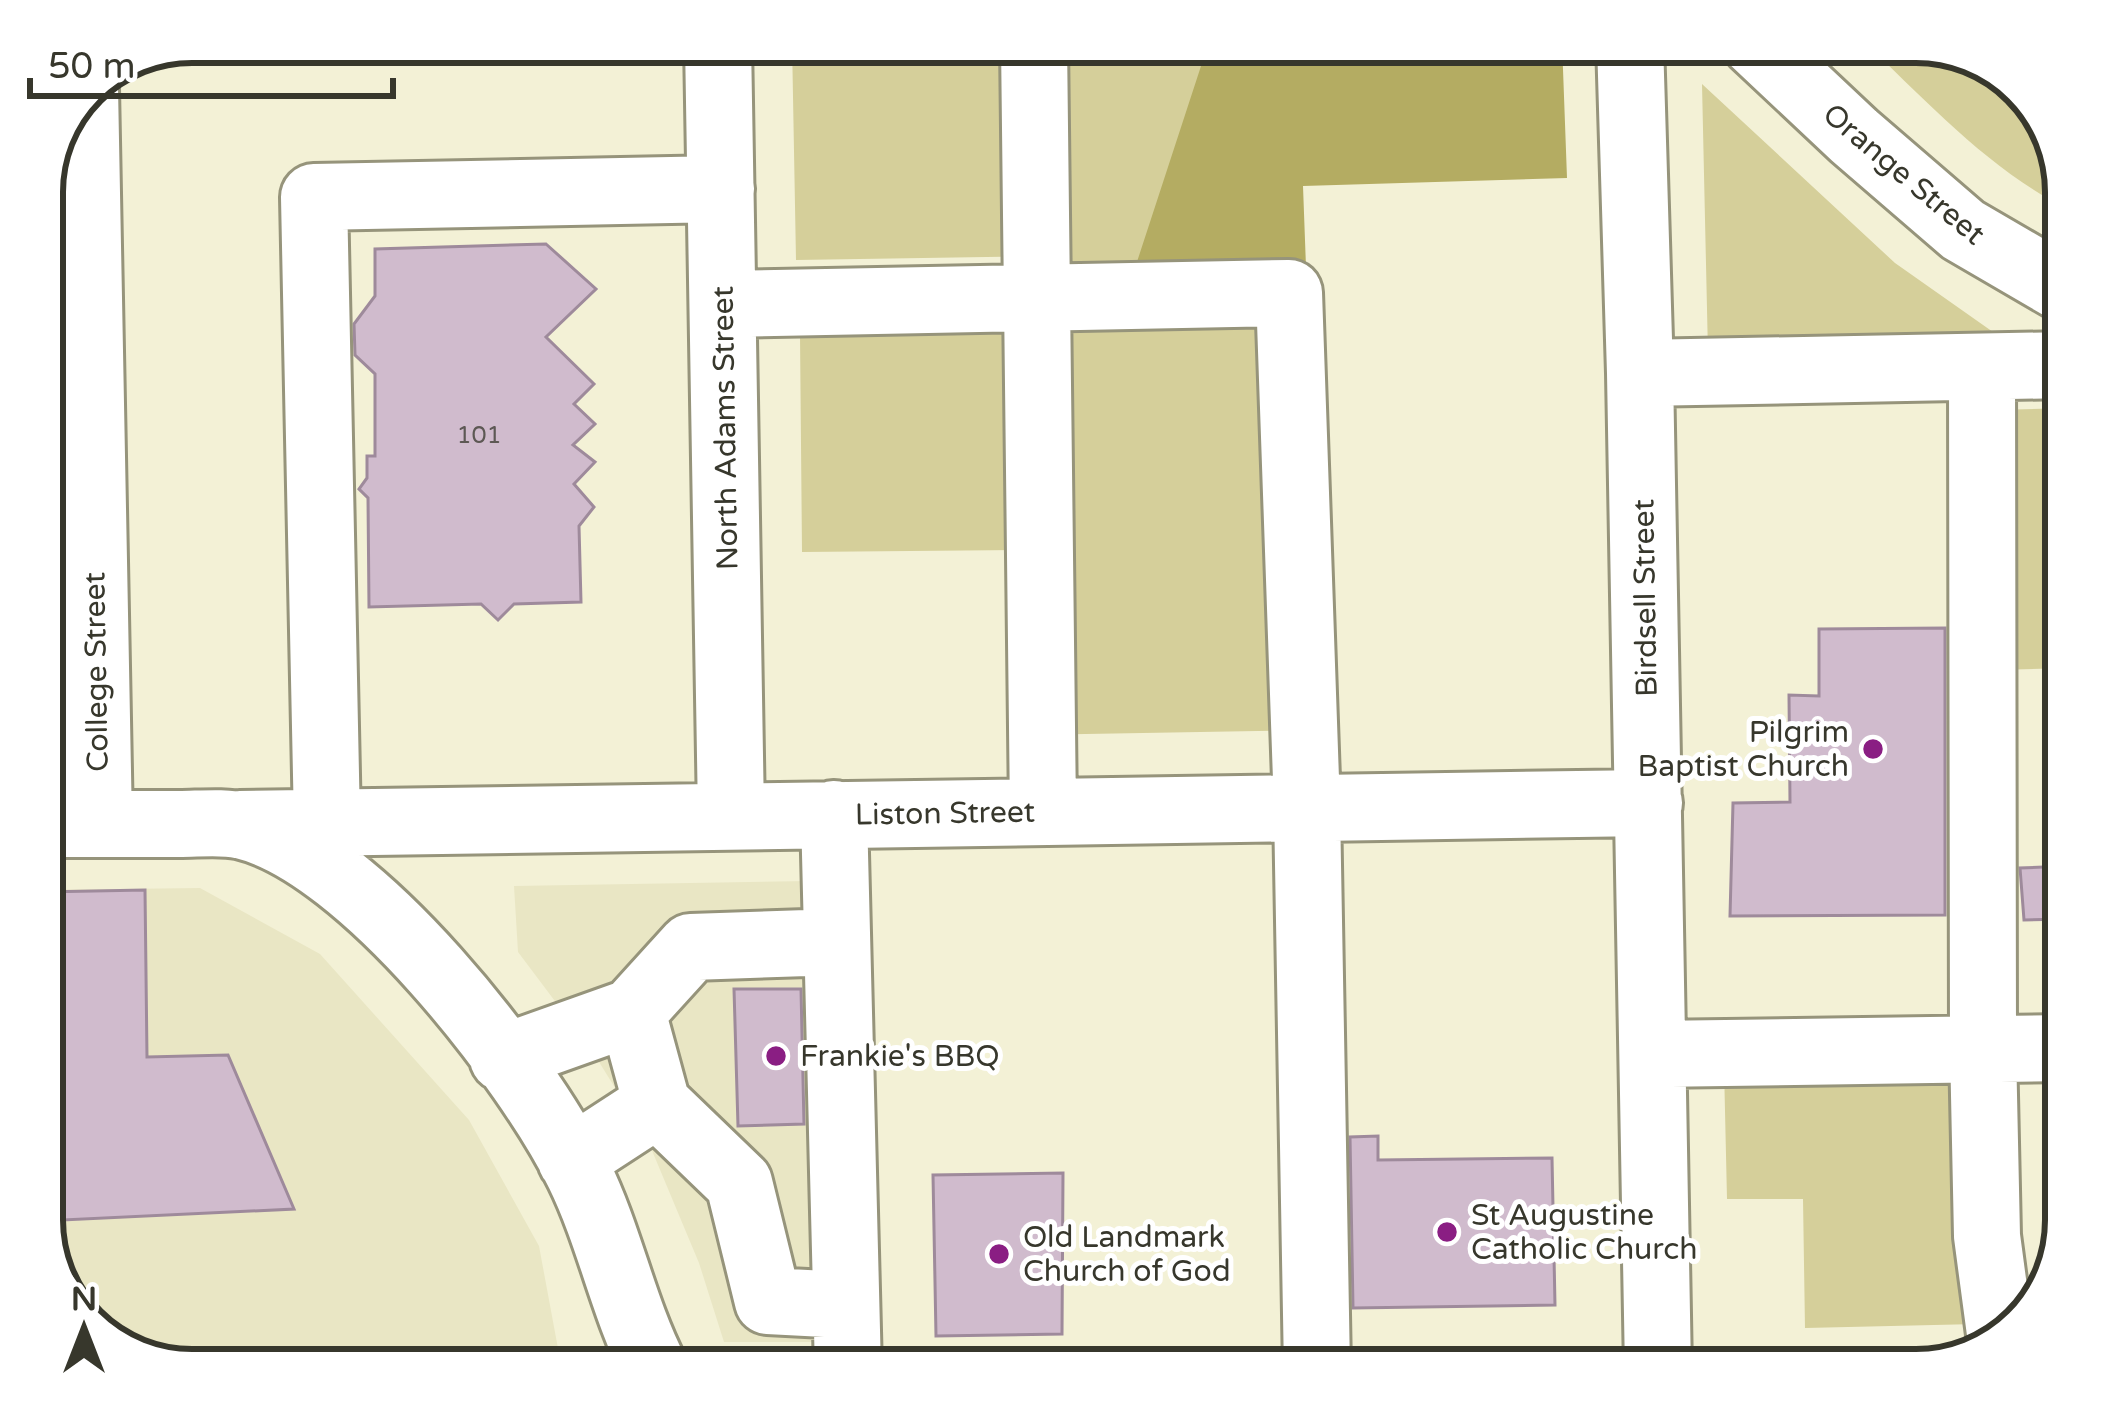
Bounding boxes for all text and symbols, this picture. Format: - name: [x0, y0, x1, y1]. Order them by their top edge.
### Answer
- scale bar: [30, 24, 393, 98]
- text: 50 m: [48, 45, 136, 88]
- street label: Orange Street: [1815, 96, 1992, 253]
- street label: North Adams Street: [705, 286, 746, 570]
- house number: 101: [456, 421, 502, 450]
- street label: Birdsell Street: [1625, 499, 1666, 697]
- street label: College Street: [76, 572, 117, 772]
- place label: Pilgrim Baptist Church: [1638, 714, 1849, 785]
- marker: Pilgrim Baptist Church: [1860, 736, 1886, 762]
- street label: Liston Street: [855, 793, 1035, 834]
- place label: Frankie's BBQ: [800, 1038, 1000, 1075]
- marker: Frankie's BBQ: [763, 1043, 789, 1069]
- place label: St Augustine Catholic Church: [1471, 1197, 1698, 1268]
- place label: Old Landmark Church of God: [1023, 1219, 1231, 1290]
- marker: St Augustine Catholic Church: [1434, 1219, 1460, 1245]
- marker: Old Landmark Church of God: [986, 1241, 1012, 1267]
- north arrow: [24, 1268, 144, 1388]
- text: N: [71, 1280, 97, 1319]

